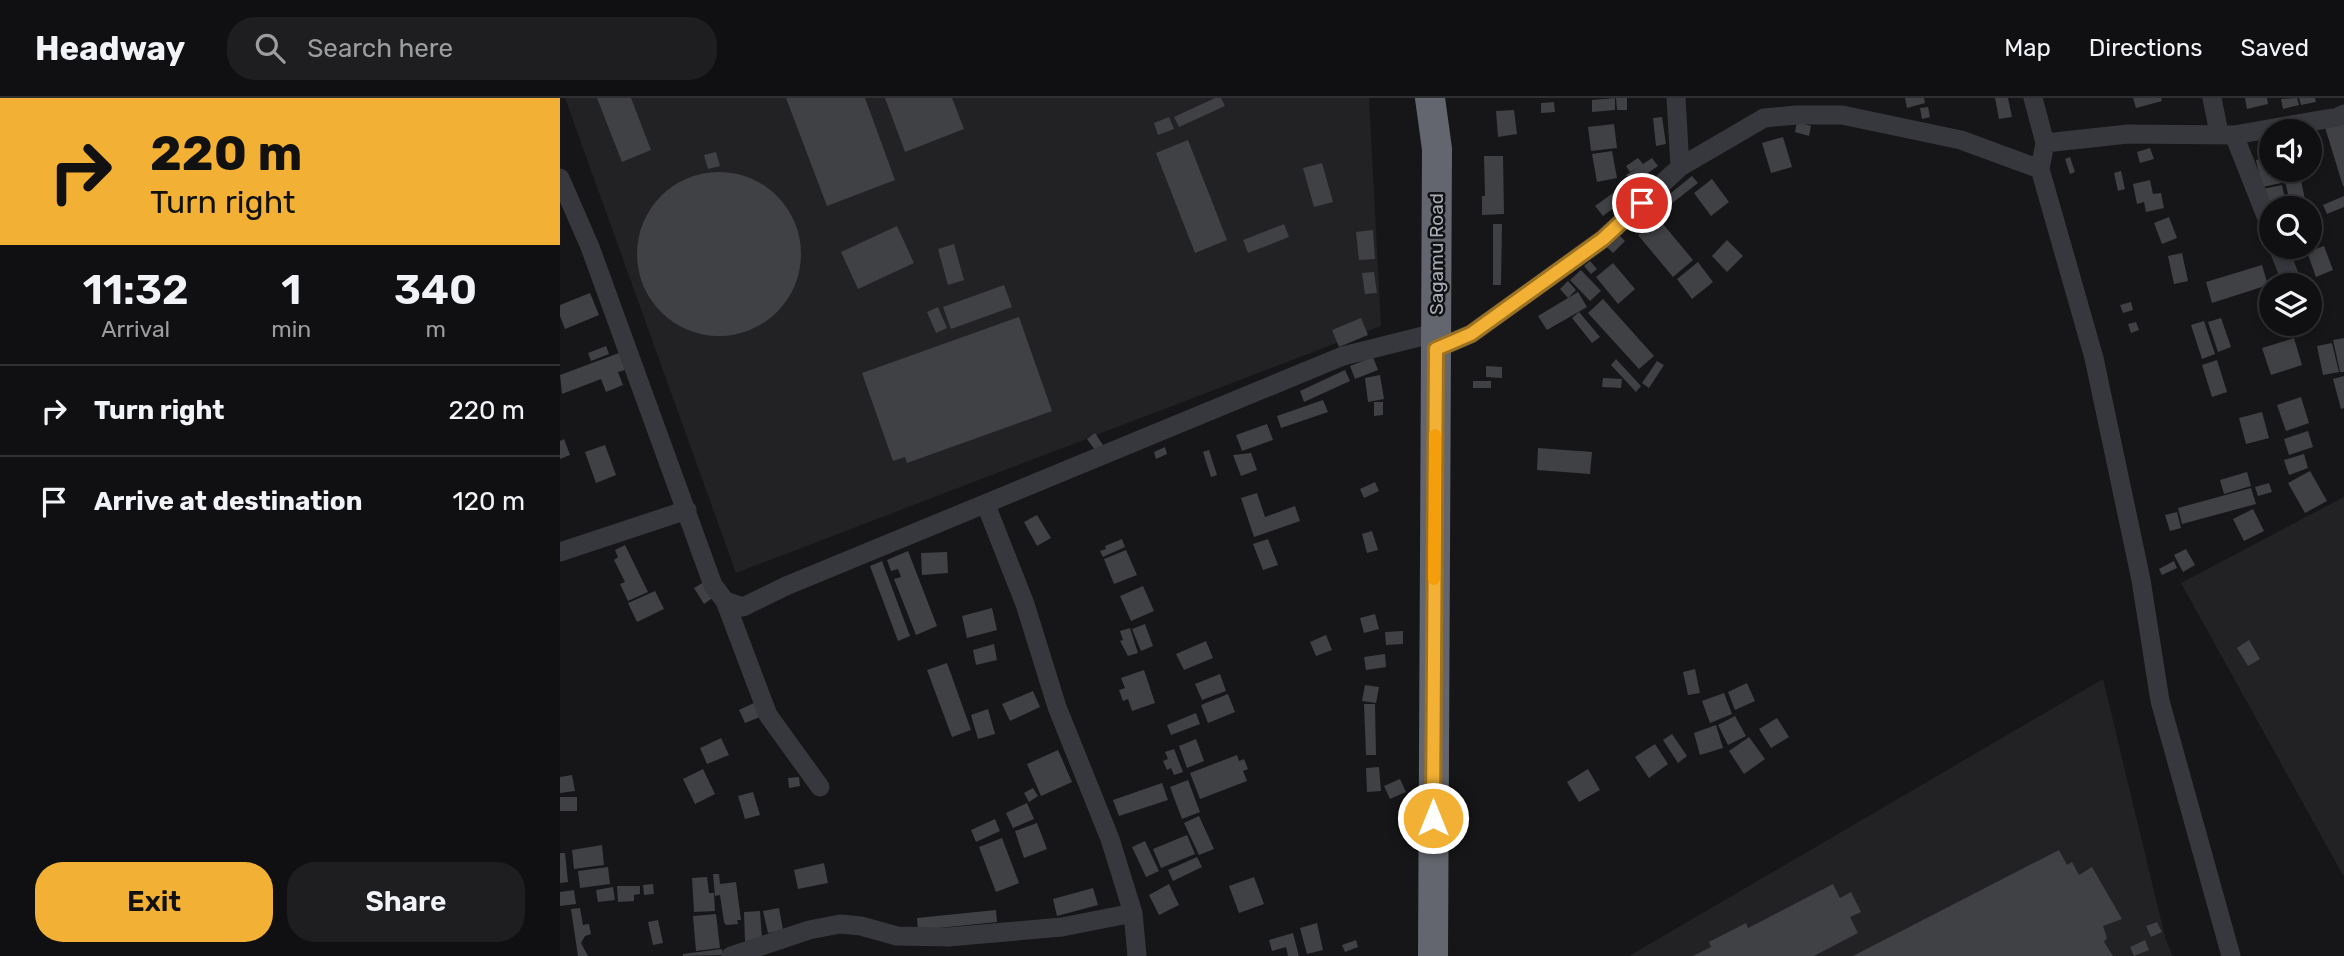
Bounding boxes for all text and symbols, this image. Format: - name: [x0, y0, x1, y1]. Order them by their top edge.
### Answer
- search box: [227, 17, 717, 80]
- text: Headway: [35, 29, 185, 68]
- icon: search: [251, 29, 289, 67]
- text: Search here: [307, 33, 453, 64]
- text: Map: [2004, 34, 2051, 62]
- text: Directions: [2089, 34, 2202, 62]
- text: Saved: [2240, 34, 2309, 62]
- map controls: [2259, 119, 2322, 336]
- button: sound: [2259, 119, 2322, 182]
- text: 220 m: [150, 124, 302, 182]
- icon: right: [35, 126, 126, 217]
- pin: [1612, 173, 1672, 233]
- text: Turn right: [150, 183, 295, 221]
- icon: arrive: [1623, 184, 1661, 222]
- street label: Sagamu Road: [1425, 193, 1448, 315]
- button: search: [2259, 196, 2322, 259]
- text: 11:32: [83, 265, 189, 315]
- text: 1: [281, 265, 301, 315]
- text: 340: [394, 265, 477, 315]
- button: layers: [2259, 273, 2322, 336]
- text: Arrival: [101, 315, 170, 343]
- text: min: [271, 315, 311, 343]
- text: m: [425, 315, 446, 343]
- icon: right: [35, 392, 73, 430]
- text: Turn right: [94, 395, 224, 426]
- text: 220 m: [448, 395, 525, 426]
- icon: arrive: [35, 483, 73, 521]
- text: Arrive at destination: [94, 486, 362, 517]
- text: 120 m: [453, 486, 525, 517]
- position arrow: [1396, 781, 1470, 855]
- button: Exit: [35, 862, 273, 942]
- button: Share: [287, 862, 525, 942]

